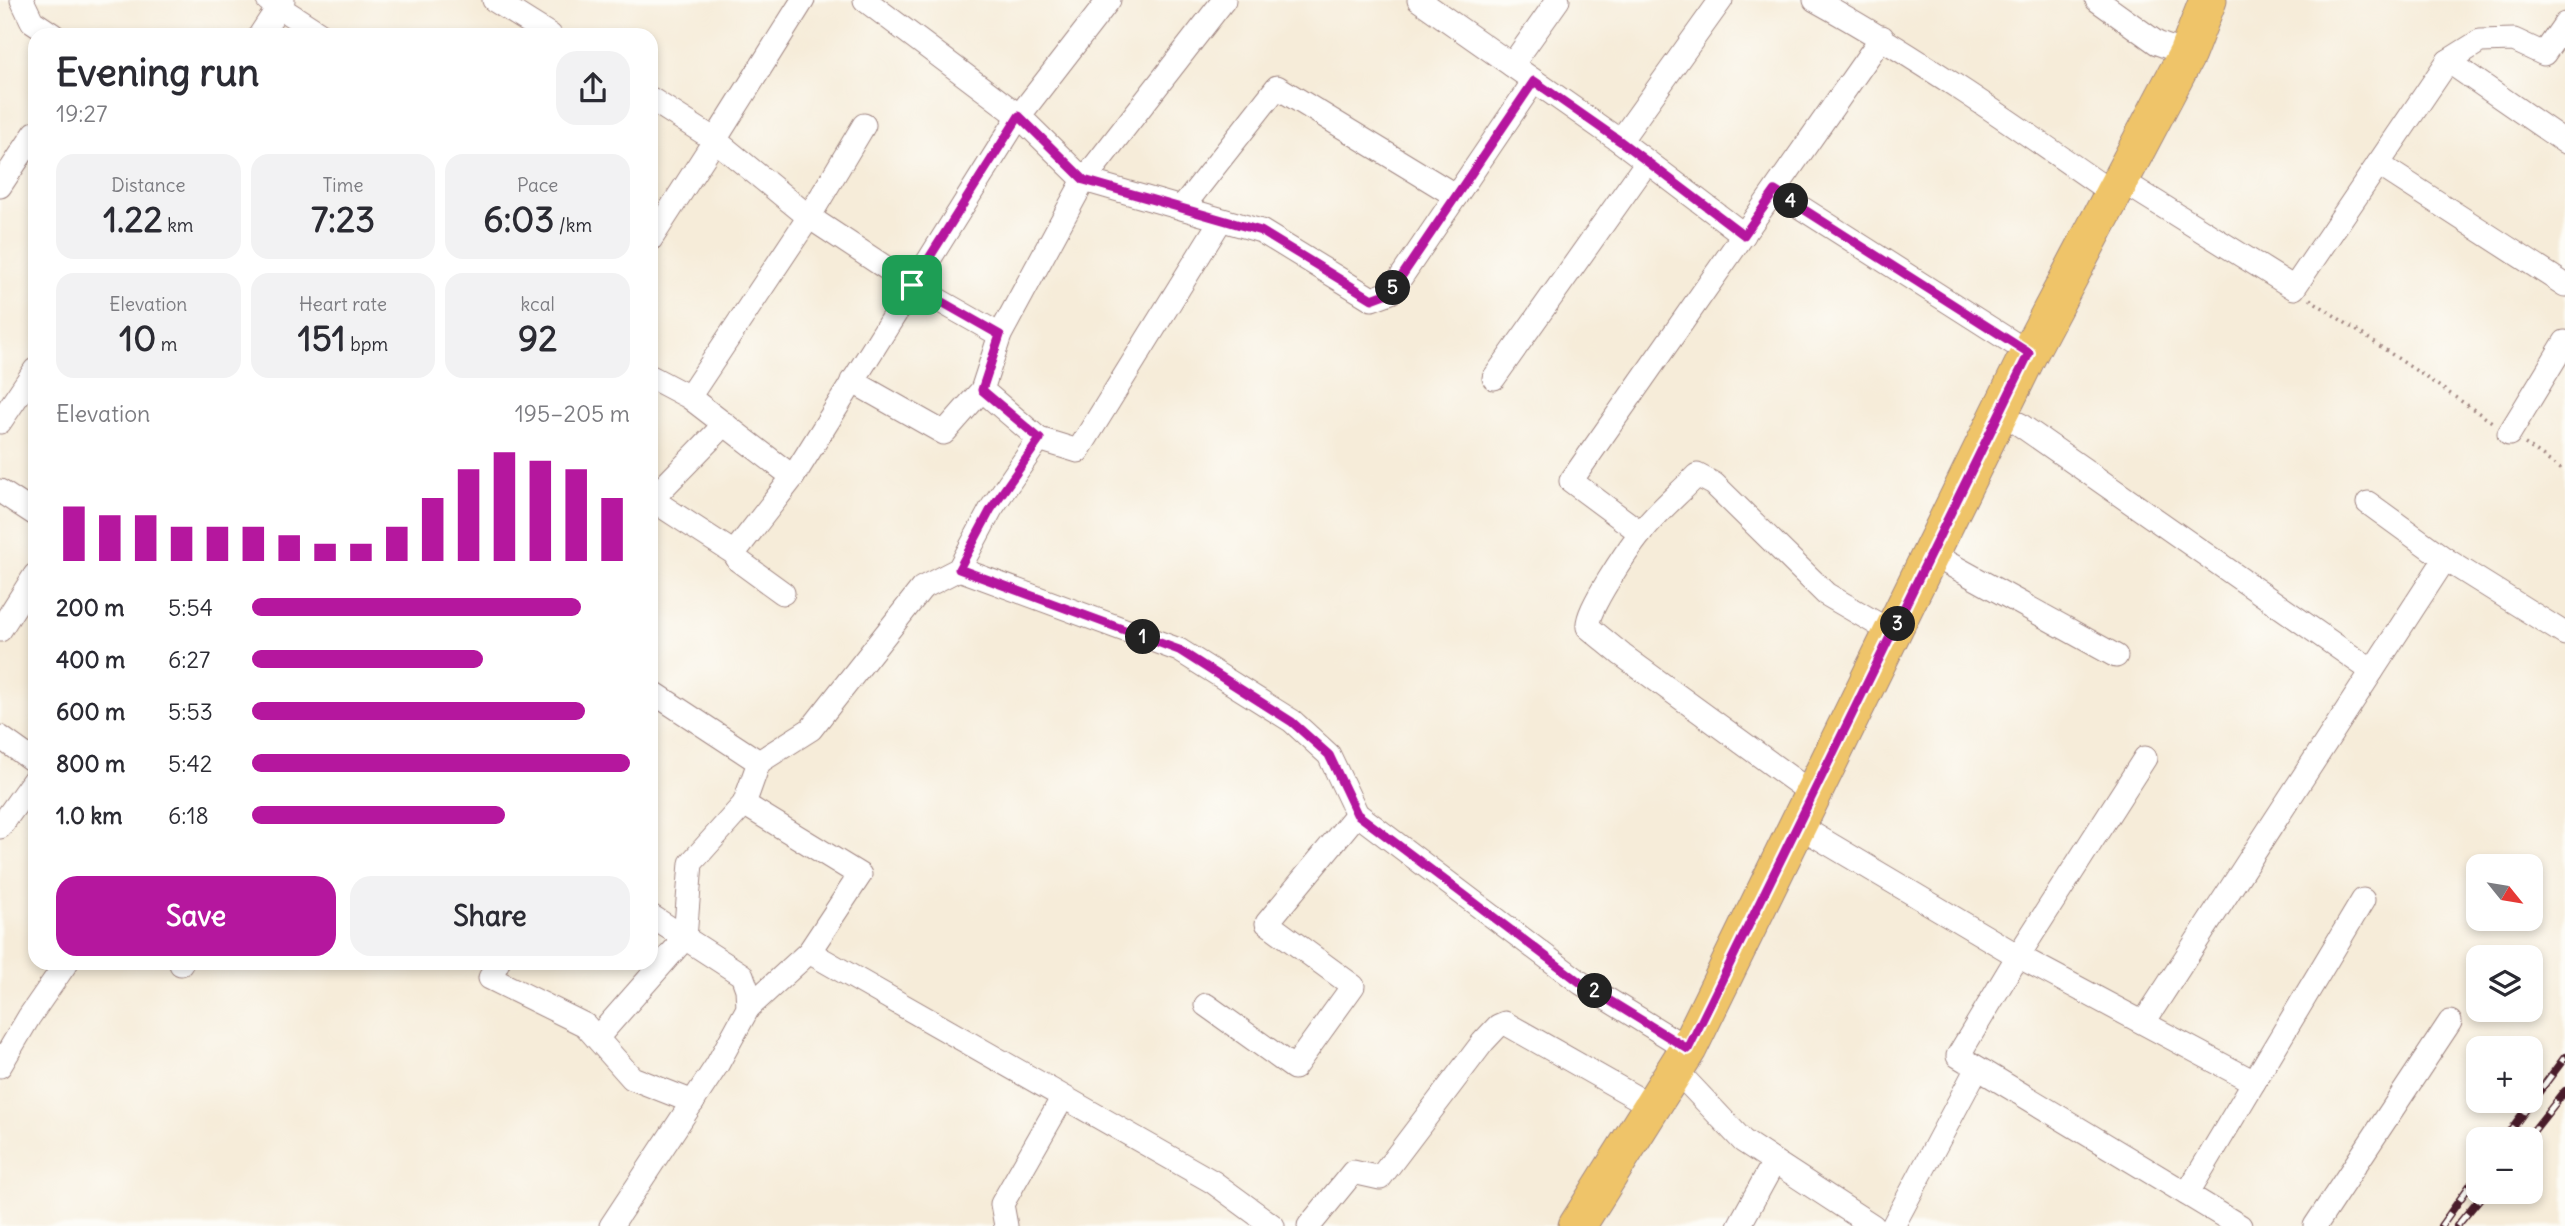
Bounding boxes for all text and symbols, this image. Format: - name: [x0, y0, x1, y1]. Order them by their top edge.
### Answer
- text: Evening run: [56, 49, 259, 96]
- button: share: [556, 51, 630, 125]
- text: 19:27: [56, 99, 107, 128]
- text: Distance: [111, 173, 185, 197]
- text: Time: [322, 173, 364, 197]
- text: Pace: [517, 173, 558, 197]
- pin: 4: [1774, 184, 1809, 218]
- text: 4: [1785, 188, 1796, 212]
- text: 1.22: [103, 197, 163, 241]
- text: 7:23: [311, 197, 375, 241]
- text: 6:03: [483, 197, 554, 241]
- text: km: [163, 213, 194, 237]
- text: /km: [554, 213, 592, 237]
- pin: [882, 255, 942, 315]
- icon: arrive: [893, 266, 931, 304]
- pin: 5: [1376, 270, 1410, 306]
- text: 5: [1387, 275, 1398, 299]
- text: Elevation: [109, 292, 187, 316]
- text: Heart rate: [299, 292, 387, 316]
- text: kcal: [521, 292, 555, 316]
- text: 10: [119, 316, 156, 360]
- text: 151: [298, 316, 346, 360]
- text: 92: [518, 316, 557, 360]
- text: m: [156, 332, 177, 356]
- text: bpm: [346, 332, 388, 356]
- text: Elevation: [56, 399, 150, 428]
- text: 195–205 m: [515, 399, 630, 428]
- text: 200 m: [56, 593, 125, 622]
- text: 5:54: [168, 593, 213, 622]
- pin: 3: [1881, 606, 1916, 642]
- text: 3: [1892, 611, 1903, 635]
- pin: 1: [1126, 620, 1160, 654]
- text: 1: [1139, 624, 1146, 648]
- text: 400 m: [56, 645, 125, 674]
- text: 6:27: [168, 645, 210, 674]
- text: 600 m: [56, 697, 125, 726]
- text: 5:53: [168, 697, 213, 726]
- text: 800 m: [56, 749, 125, 778]
- text: 5:42: [168, 749, 212, 778]
- text: 1.0 km: [56, 801, 122, 830]
- text: 6:18: [168, 801, 209, 830]
- north arrow: [2466, 854, 2543, 931]
- map controls: [2466, 854, 2543, 1204]
- button: Save: [56, 876, 336, 956]
- button: Share: [350, 876, 630, 956]
- button: layers: [2466, 945, 2543, 1022]
- pin: 2: [1578, 974, 1612, 1009]
- text: 2: [1589, 978, 1600, 1002]
- button: +: [2466, 1036, 2543, 1113]
- button: −: [2466, 1127, 2543, 1204]

